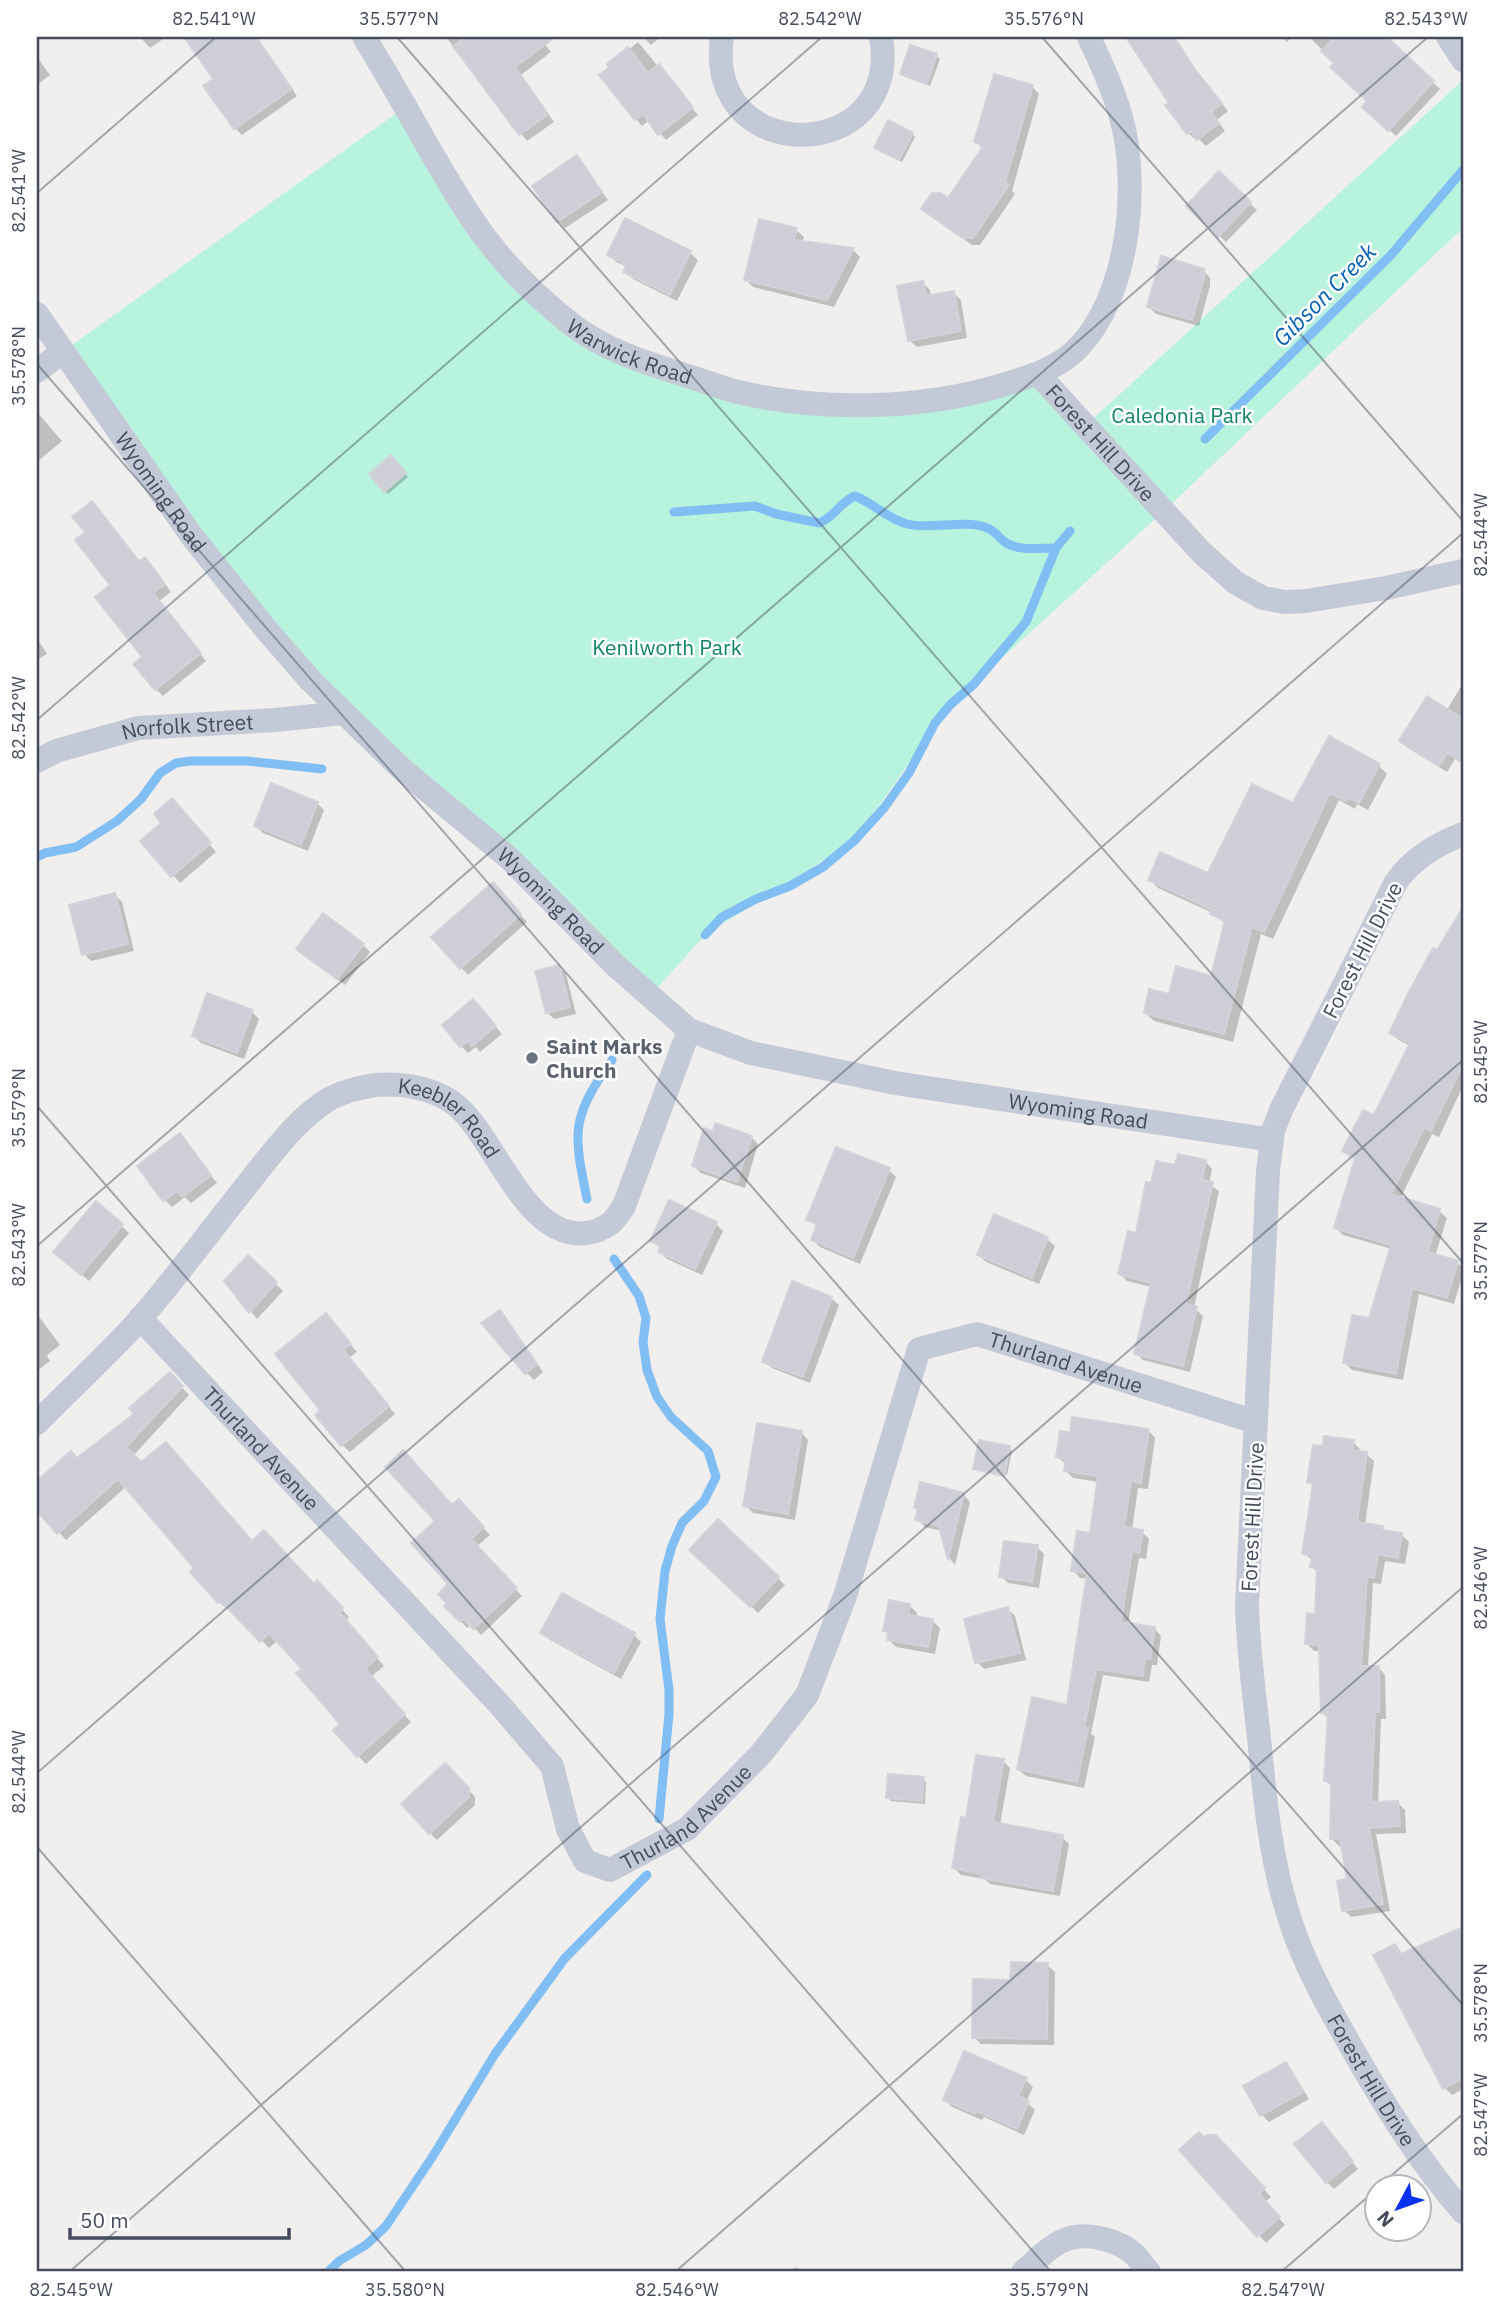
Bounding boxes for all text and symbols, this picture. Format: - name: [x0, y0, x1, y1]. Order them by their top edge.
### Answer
- text: 82.541°W: [172, 7, 256, 30]
- text: 35.577°N: [359, 7, 439, 30]
- text: 82.542°W: [778, 7, 862, 30]
- text: 35.576°N: [1004, 7, 1084, 30]
- text: 82.543°W: [1384, 7, 1468, 30]
- text: 82.541°W: [7, 149, 30, 233]
- water label: Gibson Creek: [1266, 235, 1383, 352]
- street label: Warwick Road: [562, 312, 696, 391]
- text: 35.578°N: [7, 326, 30, 406]
- street label: Forest Hill Drive: [1040, 378, 1162, 507]
- park label: Caledonia Park: [1111, 401, 1253, 429]
- street label: Wyoming Road: [109, 426, 213, 558]
- text: 82.544°W: [1469, 493, 1492, 577]
- park label: Kenilworth Park: [592, 633, 742, 661]
- text: 82.542°W: [7, 676, 30, 760]
- street label: Norfolk Street: [118, 707, 254, 746]
- street label: Wyoming Road: [492, 840, 611, 960]
- street label: Forest Hill Drive: [1316, 877, 1408, 1023]
- text: 82.545°W: [1469, 1020, 1492, 1104]
- place label: Saint Marks Church: [546, 1032, 663, 1084]
- marker: Saint Marks Church: [524, 1050, 540, 1066]
- text: 35.579°N: [7, 1068, 30, 1148]
- street label: Keebler Road: [397, 1071, 507, 1163]
- street label: Wyoming Road: [1007, 1086, 1150, 1135]
- text: 82.543°W: [7, 1203, 30, 1287]
- text: 35.577°N: [1469, 1221, 1492, 1301]
- street label: Thurland Avenue: [986, 1325, 1146, 1399]
- street label: Thurland Avenue: [197, 1380, 326, 1516]
- street label: Forest Hill Drive: [1234, 1442, 1270, 1592]
- text: 82.546°W: [1469, 1546, 1492, 1630]
- text: 82.544°W: [7, 1730, 30, 1814]
- street label: Thurland Avenue: [615, 1758, 757, 1876]
- text: 35.578°N: [1469, 1963, 1492, 2043]
- street label: Forest Hill Drive: [1321, 2009, 1422, 2152]
- text: 82.547°W: [1469, 2073, 1492, 2157]
- north arrow: [1364, 2172, 1434, 2242]
- scale bar: [70, 2197, 289, 2241]
- text: 50 m: [80, 2206, 129, 2234]
- text: N: [1372, 2206, 1399, 2232]
- text: 82.545°W: [29, 2278, 113, 2301]
- text: 35.580°N: [365, 2278, 445, 2301]
- text: 82.546°W: [635, 2278, 719, 2301]
- text: 35.579°N: [1009, 2278, 1089, 2301]
- text: 82.547°W: [1241, 2278, 1325, 2301]

